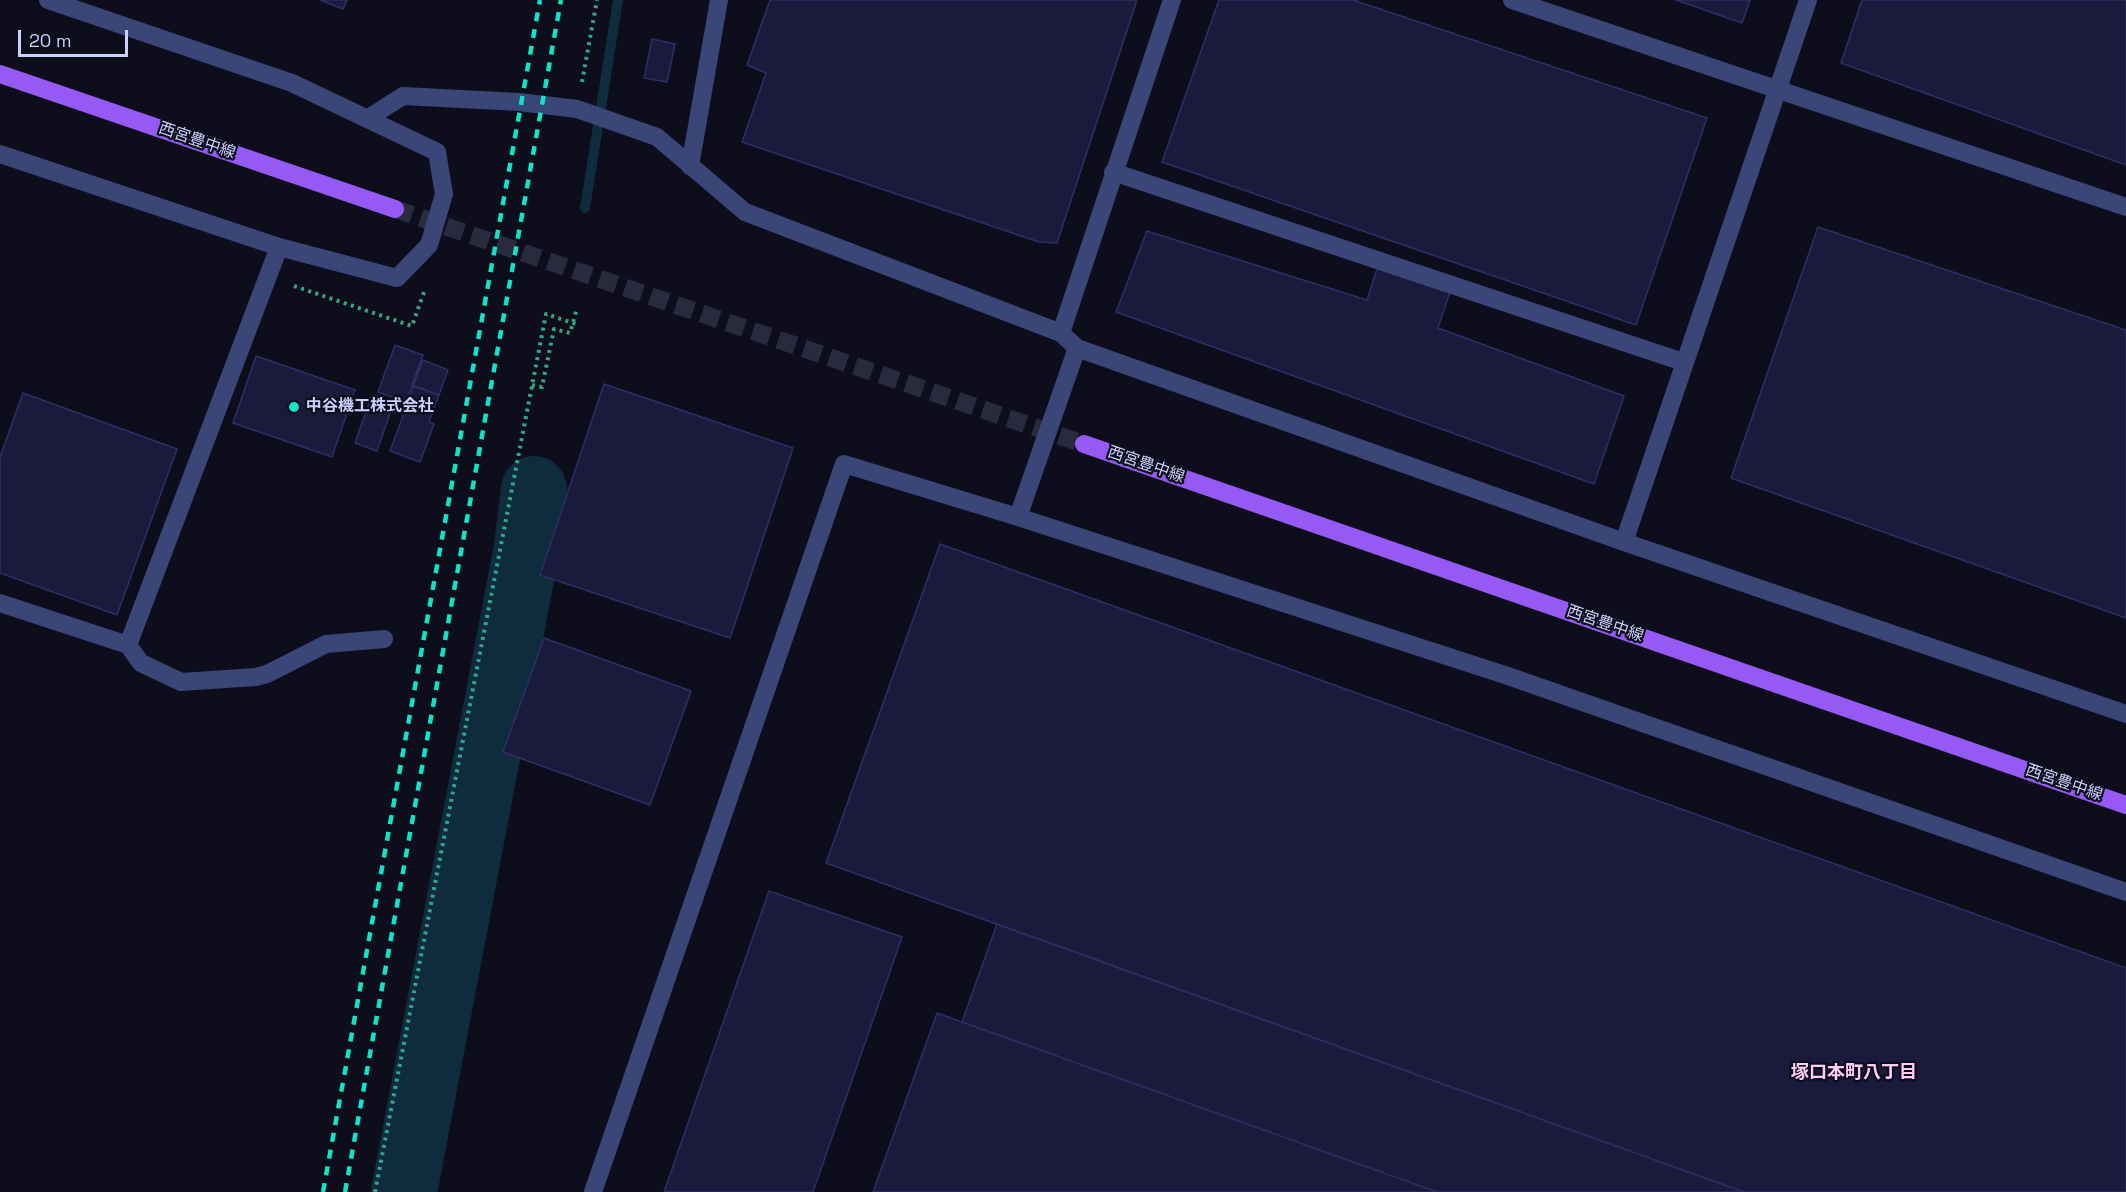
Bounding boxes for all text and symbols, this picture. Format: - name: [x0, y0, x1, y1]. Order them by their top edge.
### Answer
- scale bar: [21, 18, 130, 56]
- text: 20 m: [29, 29, 72, 52]
- street label: 西宮豊中線: [156, 119, 238, 163]
- place label: 中谷機工株式会社: [306, 397, 434, 417]
- marker: 中谷機工株式会社: [287, 400, 301, 414]
- street label: 西宮豊中線: [1105, 443, 1187, 487]
- street label: 西宮豊中線: [1564, 602, 1646, 646]
- street label: 西宮豊中線: [2023, 761, 2105, 805]
- district label: 塚口本町八丁目: [1791, 1062, 1917, 1084]

